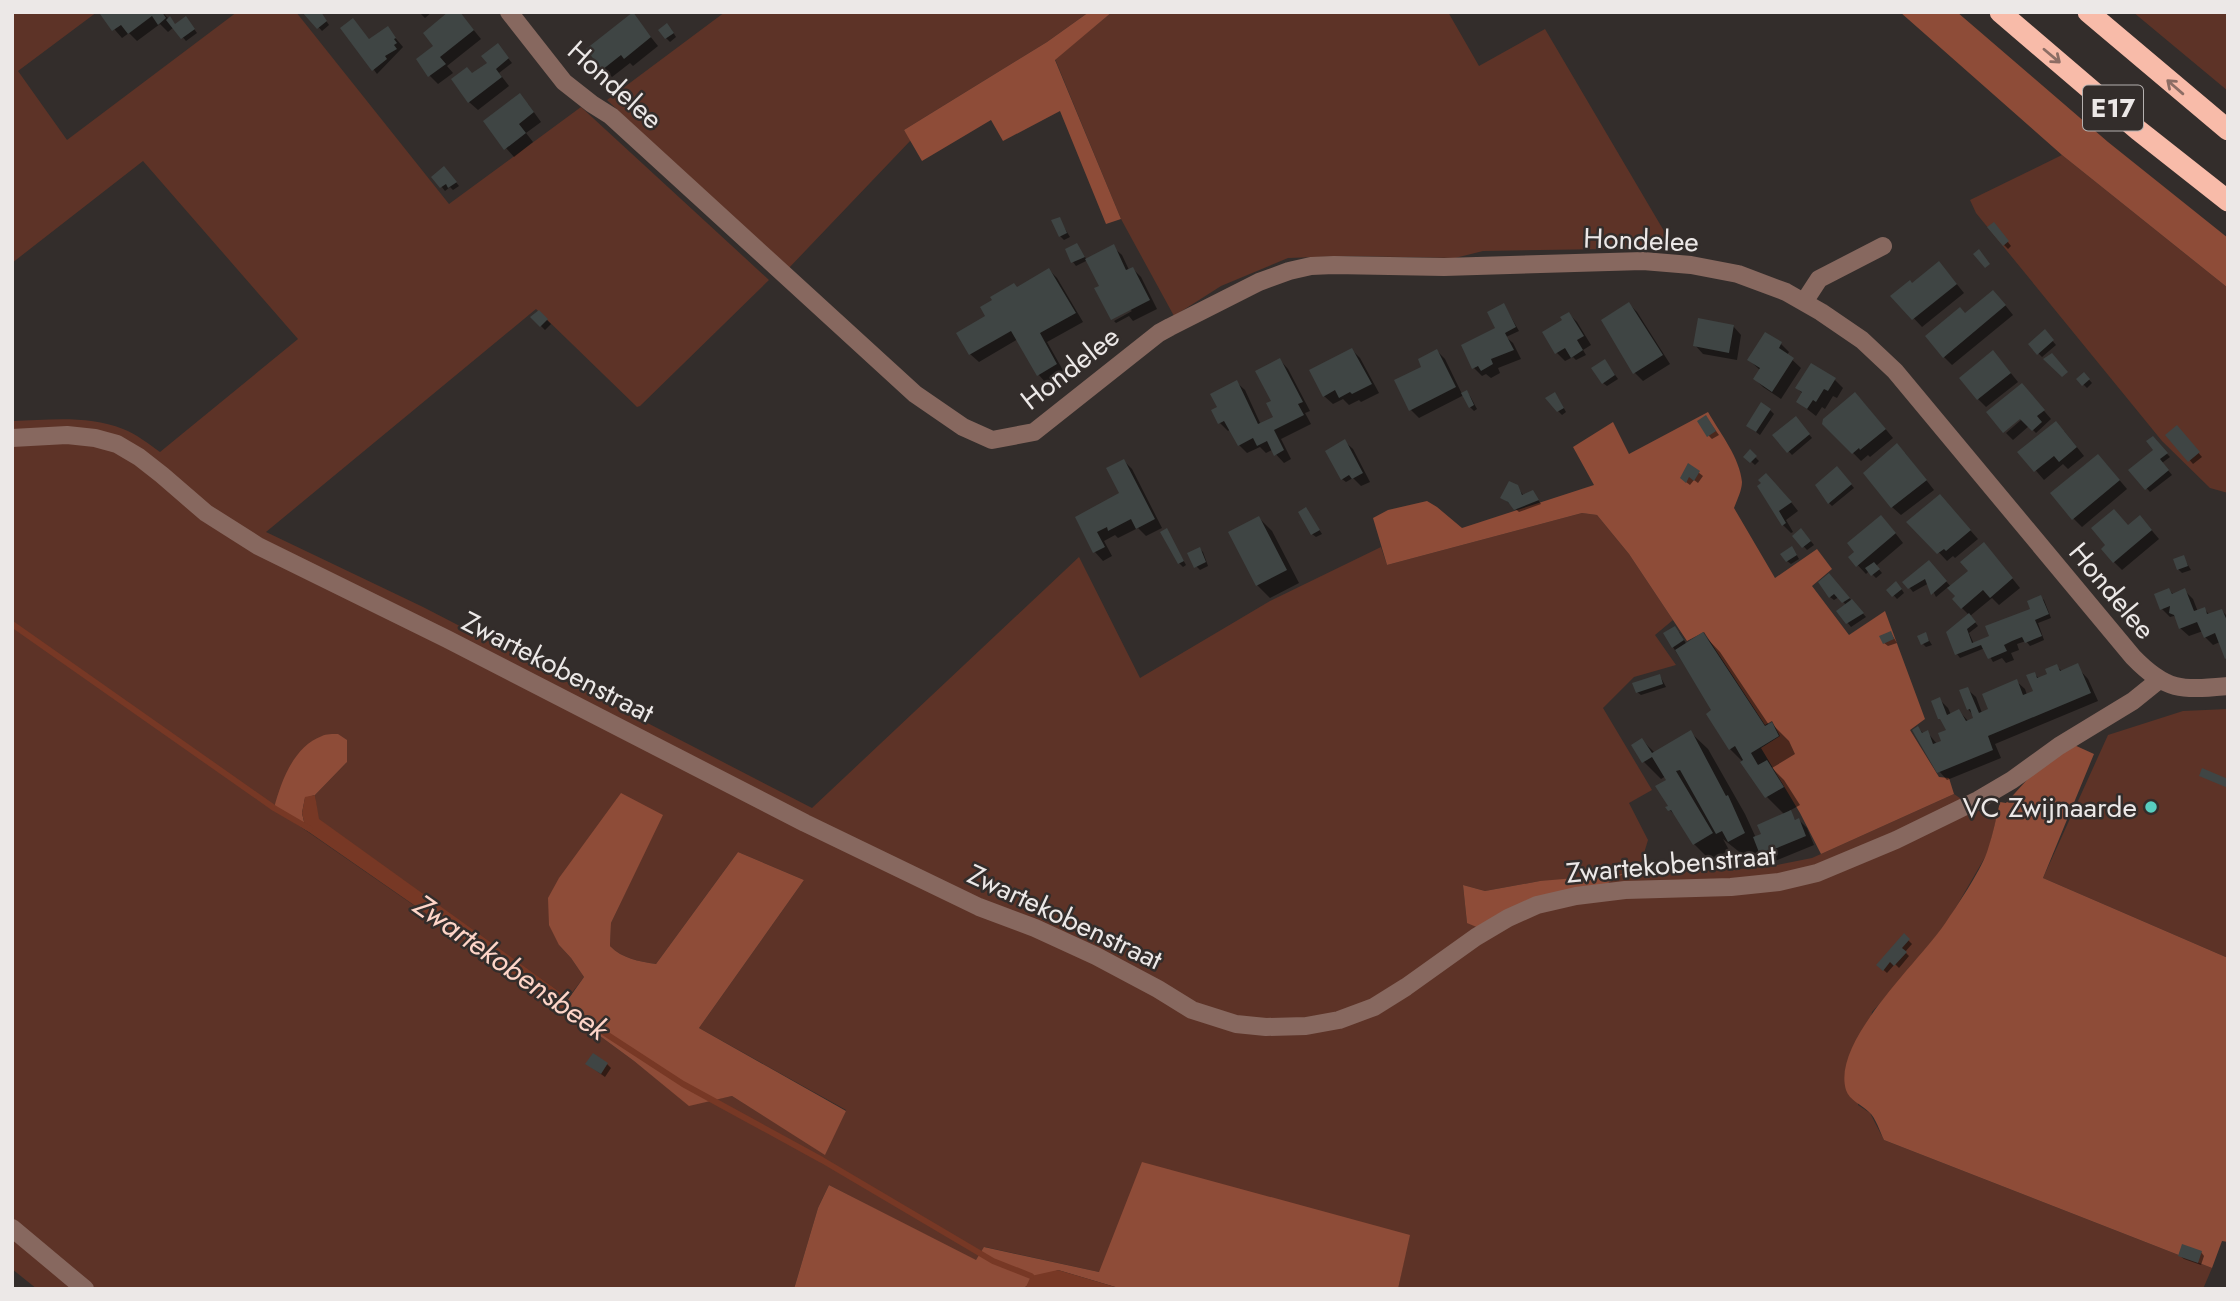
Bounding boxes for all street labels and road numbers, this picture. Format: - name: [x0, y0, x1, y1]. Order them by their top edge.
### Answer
- street label: Hondelee: [558, 31, 672, 139]
- road number: E17: [2083, 86, 2143, 130]
- street label: Hondelee: [1582, 217, 1700, 263]
- street label: Hondelee: [1012, 316, 1128, 420]
- street label: Hondelee: [2059, 534, 2165, 648]
- street label: Zwartekobenstraat: [455, 601, 661, 733]
- street label: Zwartekobenstraat: [1564, 834, 1778, 894]
- street label: Zwartekobenstraat: [961, 854, 1169, 980]

